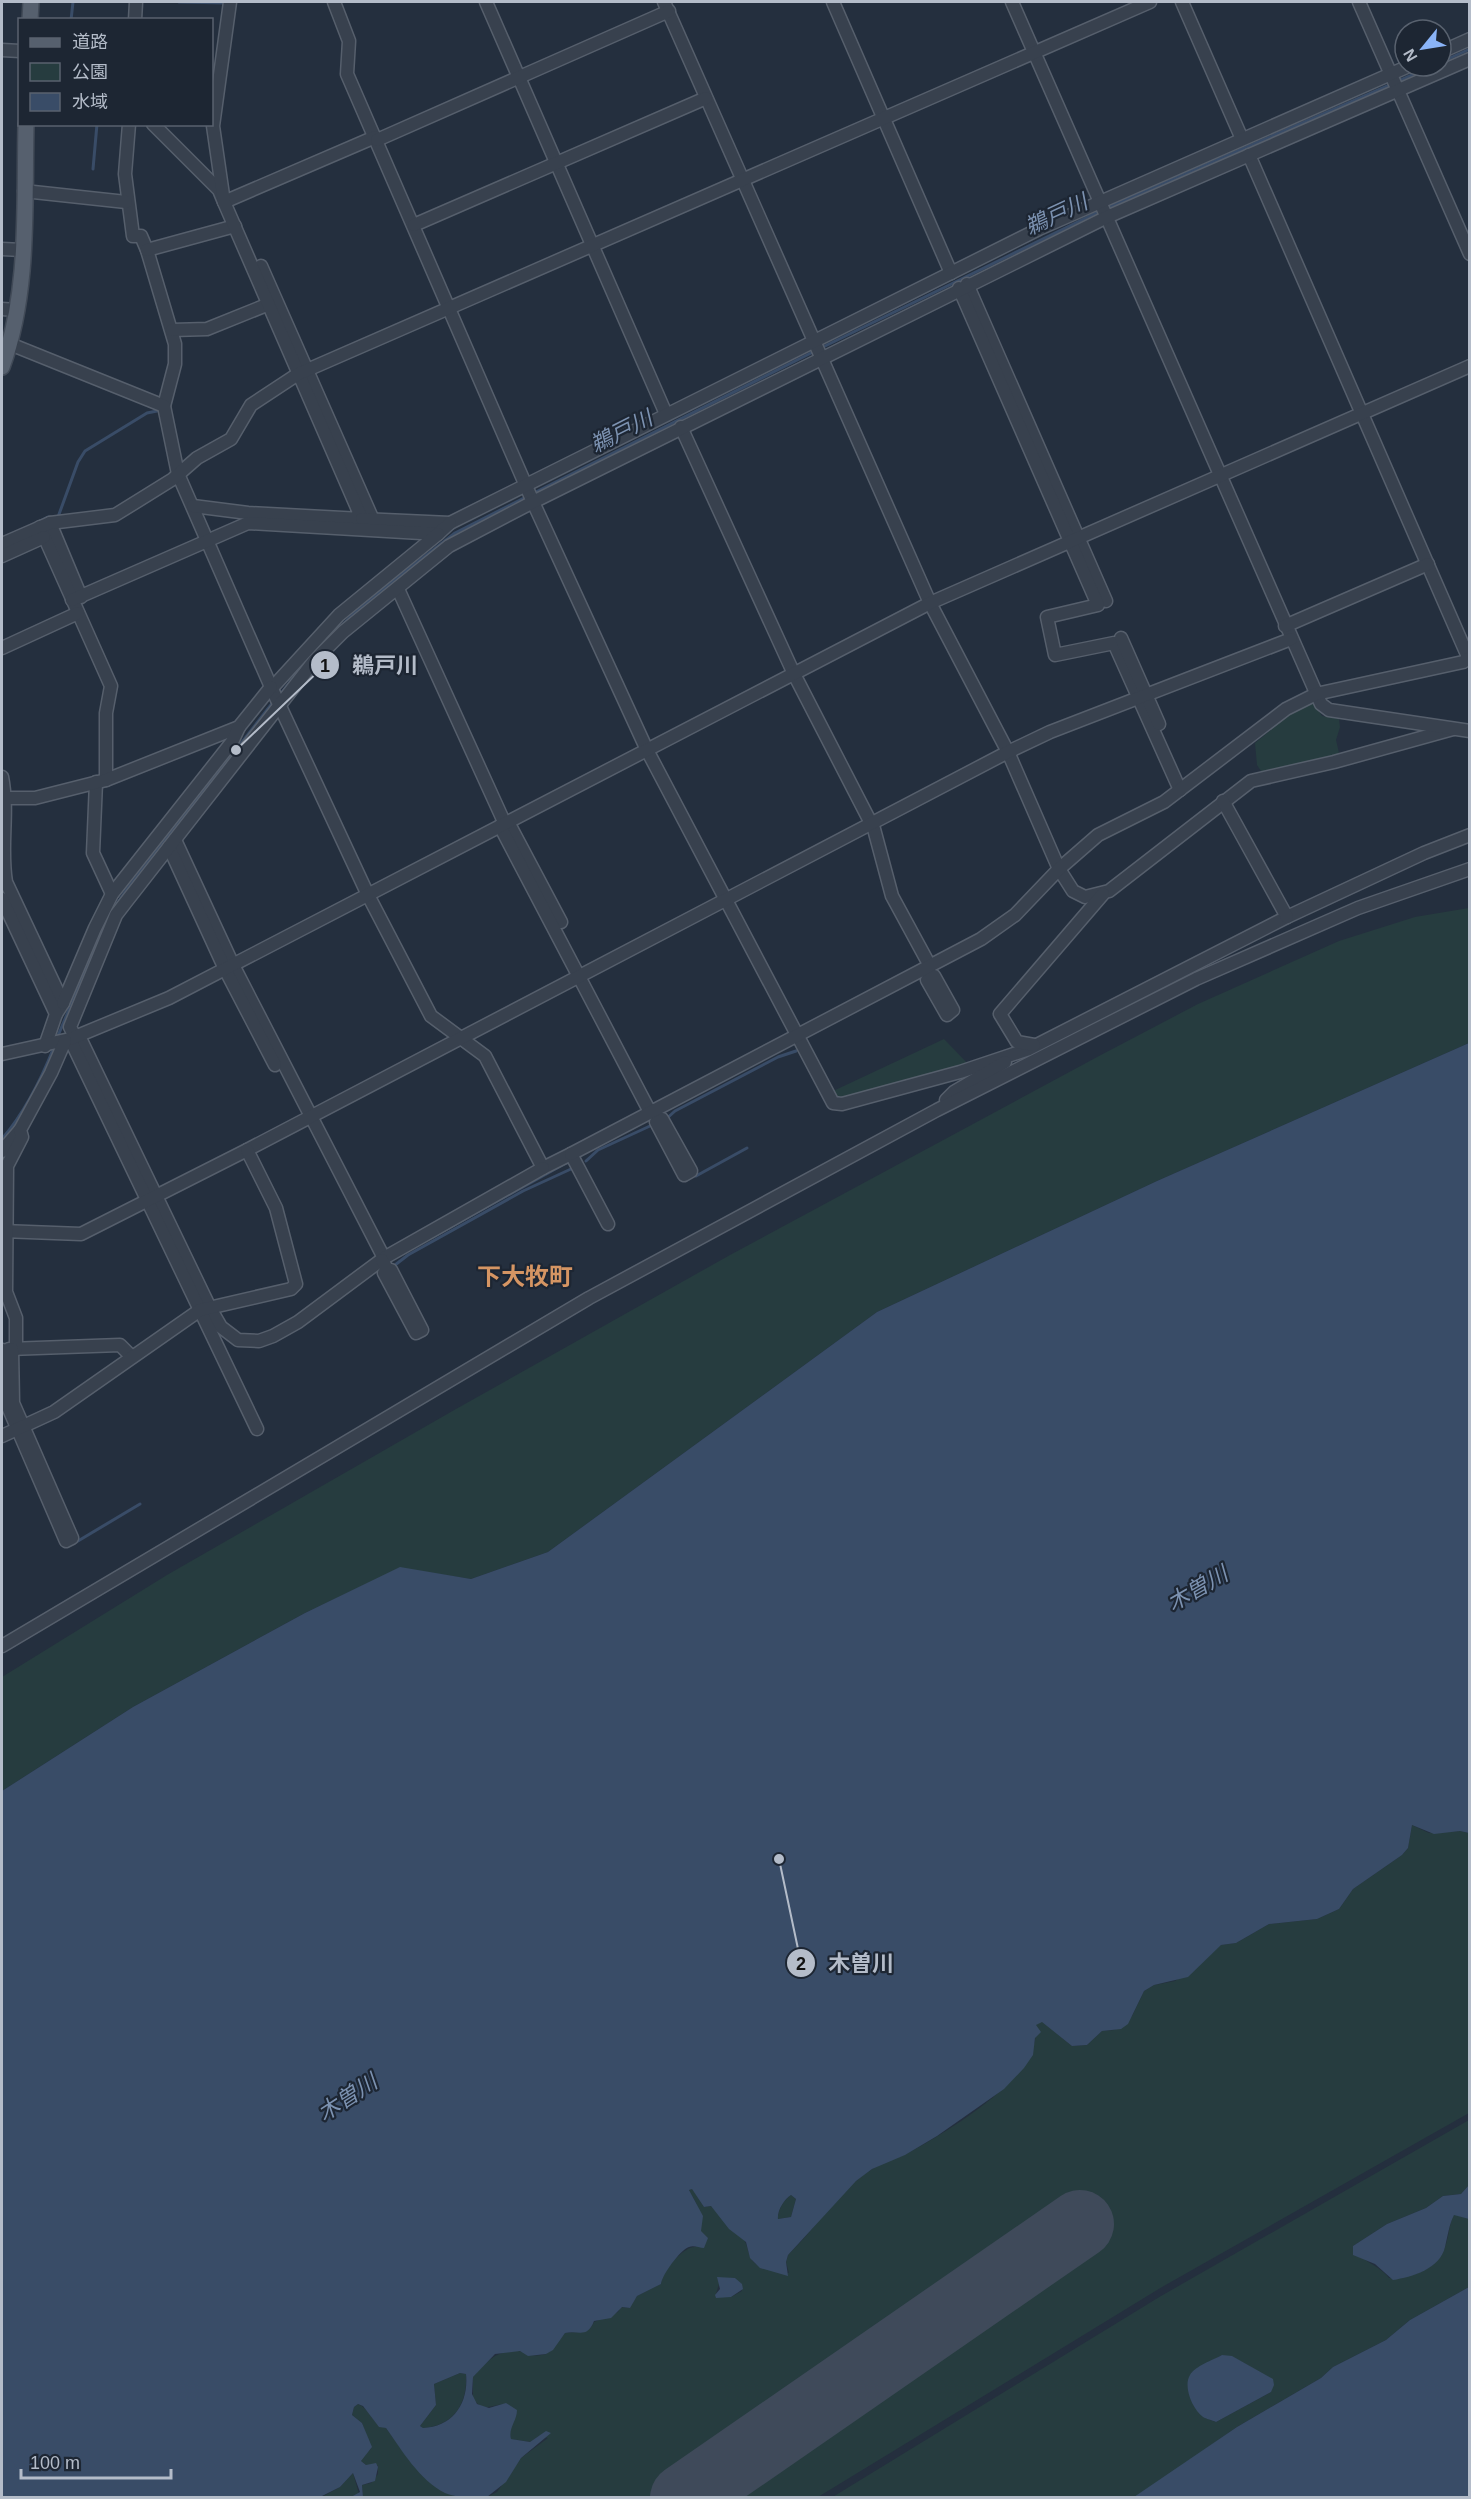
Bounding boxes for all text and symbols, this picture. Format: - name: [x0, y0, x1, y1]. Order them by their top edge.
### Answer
- legend: [18, 18, 213, 126]
- north arrow: [1393, 18, 1453, 78]
- text: 道路: [72, 32, 108, 52]
- text: N: [1400, 46, 1421, 65]
- text: 公園: [72, 62, 108, 82]
- text: 水域: [72, 92, 108, 112]
- water label: 鵜戸川: [1021, 188, 1093, 240]
- water label: 鵜戸川: [586, 404, 658, 458]
- callout: 鵜戸川: [310, 645, 430, 685]
- text: 鵜戸川: [352, 653, 418, 678]
- text: 1: [320, 656, 330, 676]
- district label: 下大牧町: [477, 1263, 573, 1290]
- water label: 木曽川: [1162, 1560, 1234, 1616]
- callout: 木曽川: [786, 1943, 906, 1983]
- text: 木曽川: [828, 1951, 894, 1976]
- text: 2: [796, 1954, 806, 1974]
- water label: 木曽川: [313, 2068, 383, 2126]
- scale bar: [21, 2442, 171, 2480]
- text: 100 m: [30, 2453, 80, 2473]

